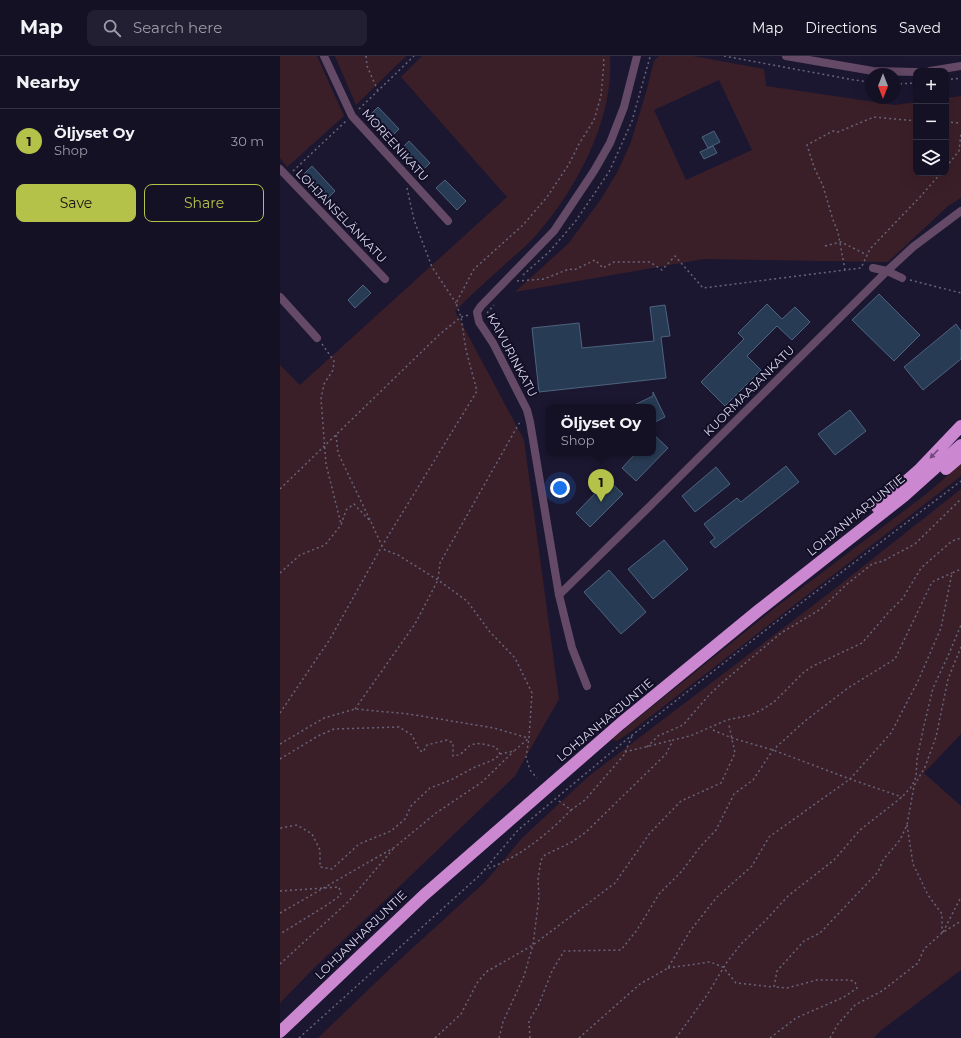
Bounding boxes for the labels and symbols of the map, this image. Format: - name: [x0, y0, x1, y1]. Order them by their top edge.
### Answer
- north arrow: [865, 68, 901, 104]
- street label: MOREENIKATU: [359, 105, 432, 184]
- street label: LOHJANSELÄNKATU: [293, 166, 390, 266]
- street label: KAIVURINKATU: [484, 310, 541, 399]
- street label: KUORMAAJANKATU: [700, 342, 797, 439]
- one-way arrow: [929, 449, 939, 459]
- pin: 1: [588, 469, 614, 502]
- street label: LOHJANHARJUNTIE: [804, 471, 908, 559]
- your location: [550, 478, 570, 498]
- street label: LOHJANHARJUNTIE: [553, 675, 656, 764]
- street label: LOHJANHARJUNTIE: [312, 887, 410, 982]

